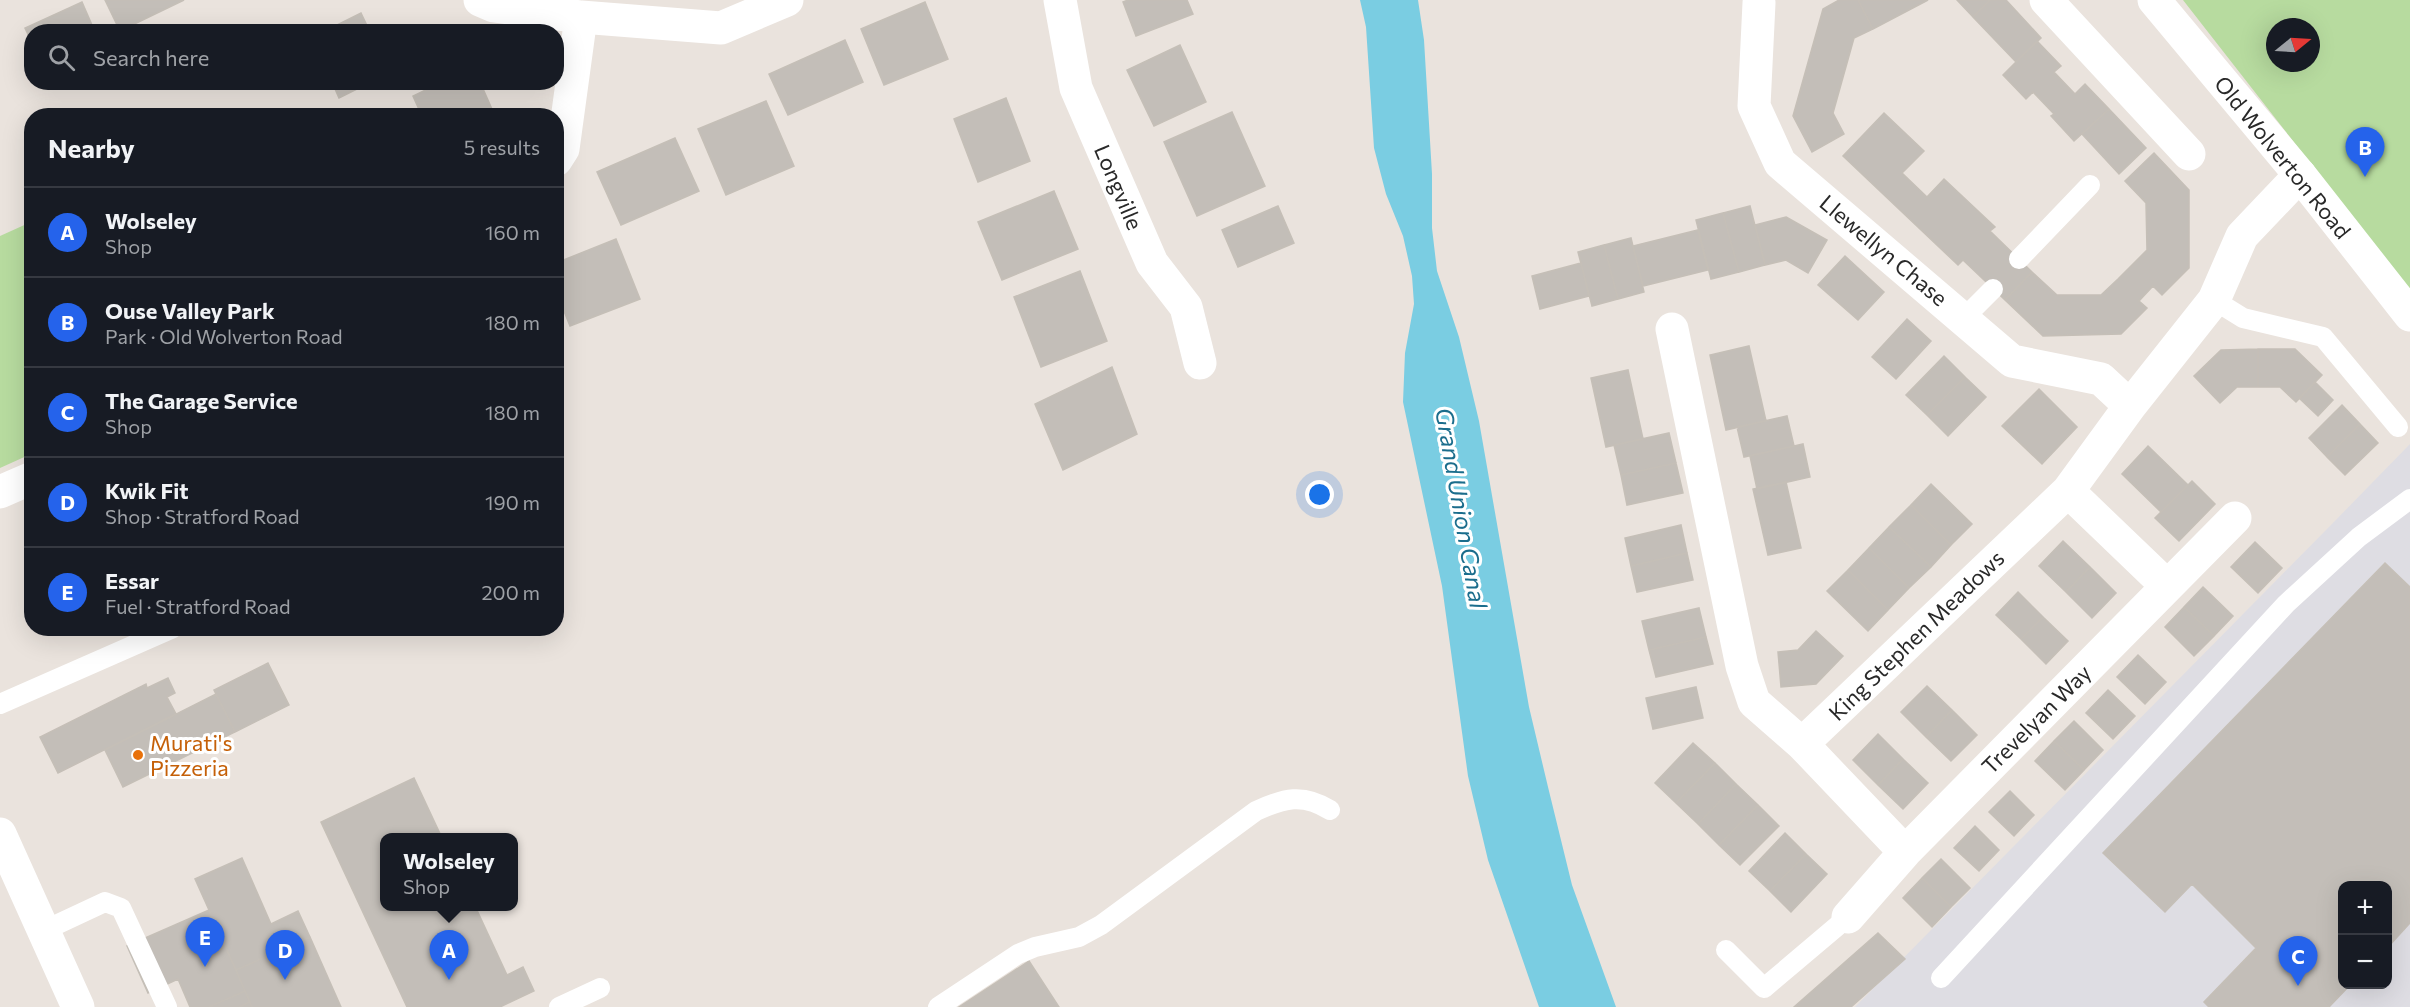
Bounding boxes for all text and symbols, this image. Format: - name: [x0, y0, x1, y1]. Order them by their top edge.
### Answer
- north arrow: [2266, 18, 2320, 72]
- search box: [24, 24, 564, 90]
- icon: search: [45, 41, 78, 74]
- text: Search here: [93, 44, 209, 71]
- street label: Old Wolverton Road: [2209, 70, 2357, 244]
- pin: B: [2346, 128, 2384, 177]
- text: Nearby: [48, 132, 135, 163]
- text: 5 results: [464, 135, 540, 159]
- street label: Longville: [1089, 140, 1149, 234]
- street label: Llewellyn Chase: [1815, 189, 1953, 311]
- text: Wolseley: [105, 207, 197, 234]
- text: A: [60, 220, 75, 244]
- text: 160 m: [485, 220, 540, 244]
- text: Shop: [105, 234, 152, 258]
- text: Ouse Valley Park: [105, 297, 275, 324]
- text: B: [61, 310, 74, 334]
- text: 180 m: [485, 310, 540, 334]
- text: Park · Old Wolverton Road: [105, 324, 343, 348]
- text: The Garage Service: [105, 387, 298, 414]
- text: C: [61, 400, 74, 424]
- text: 180 m: [485, 400, 540, 424]
- water label: Grand Union Canal: [1430, 405, 1494, 611]
- text: Shop: [105, 414, 152, 438]
- text: Kwik Fit: [105, 477, 189, 504]
- your location: [1305, 480, 1334, 509]
- text: D: [60, 490, 75, 514]
- text: 190 m: [485, 490, 540, 514]
- text: Shop · Stratford Road: [105, 504, 300, 528]
- street label: King Stephen Meadows: [1823, 544, 2009, 726]
- text: Essar: [105, 567, 159, 594]
- text: E: [62, 580, 73, 604]
- text: 200 m: [482, 580, 540, 604]
- text: Fuel · Stratford Road: [105, 594, 291, 618]
- street label: Trevelyan Way: [1976, 659, 2096, 779]
- place label: Murati's Pizzeria: [150, 729, 233, 781]
- marker: Murati's Pizzeria: [131, 748, 145, 762]
- popup: [380, 833, 518, 911]
- text: Wolseley: [403, 847, 495, 874]
- text: Shop: [403, 874, 450, 898]
- map controls: [2338, 881, 2392, 989]
- button: +: [2338, 881, 2392, 935]
- pin: E: [186, 918, 224, 967]
- pin: D: [266, 930, 304, 980]
- pin: A: [430, 930, 468, 980]
- button: −: [2338, 935, 2392, 989]
- pin: C: [2278, 936, 2318, 986]

